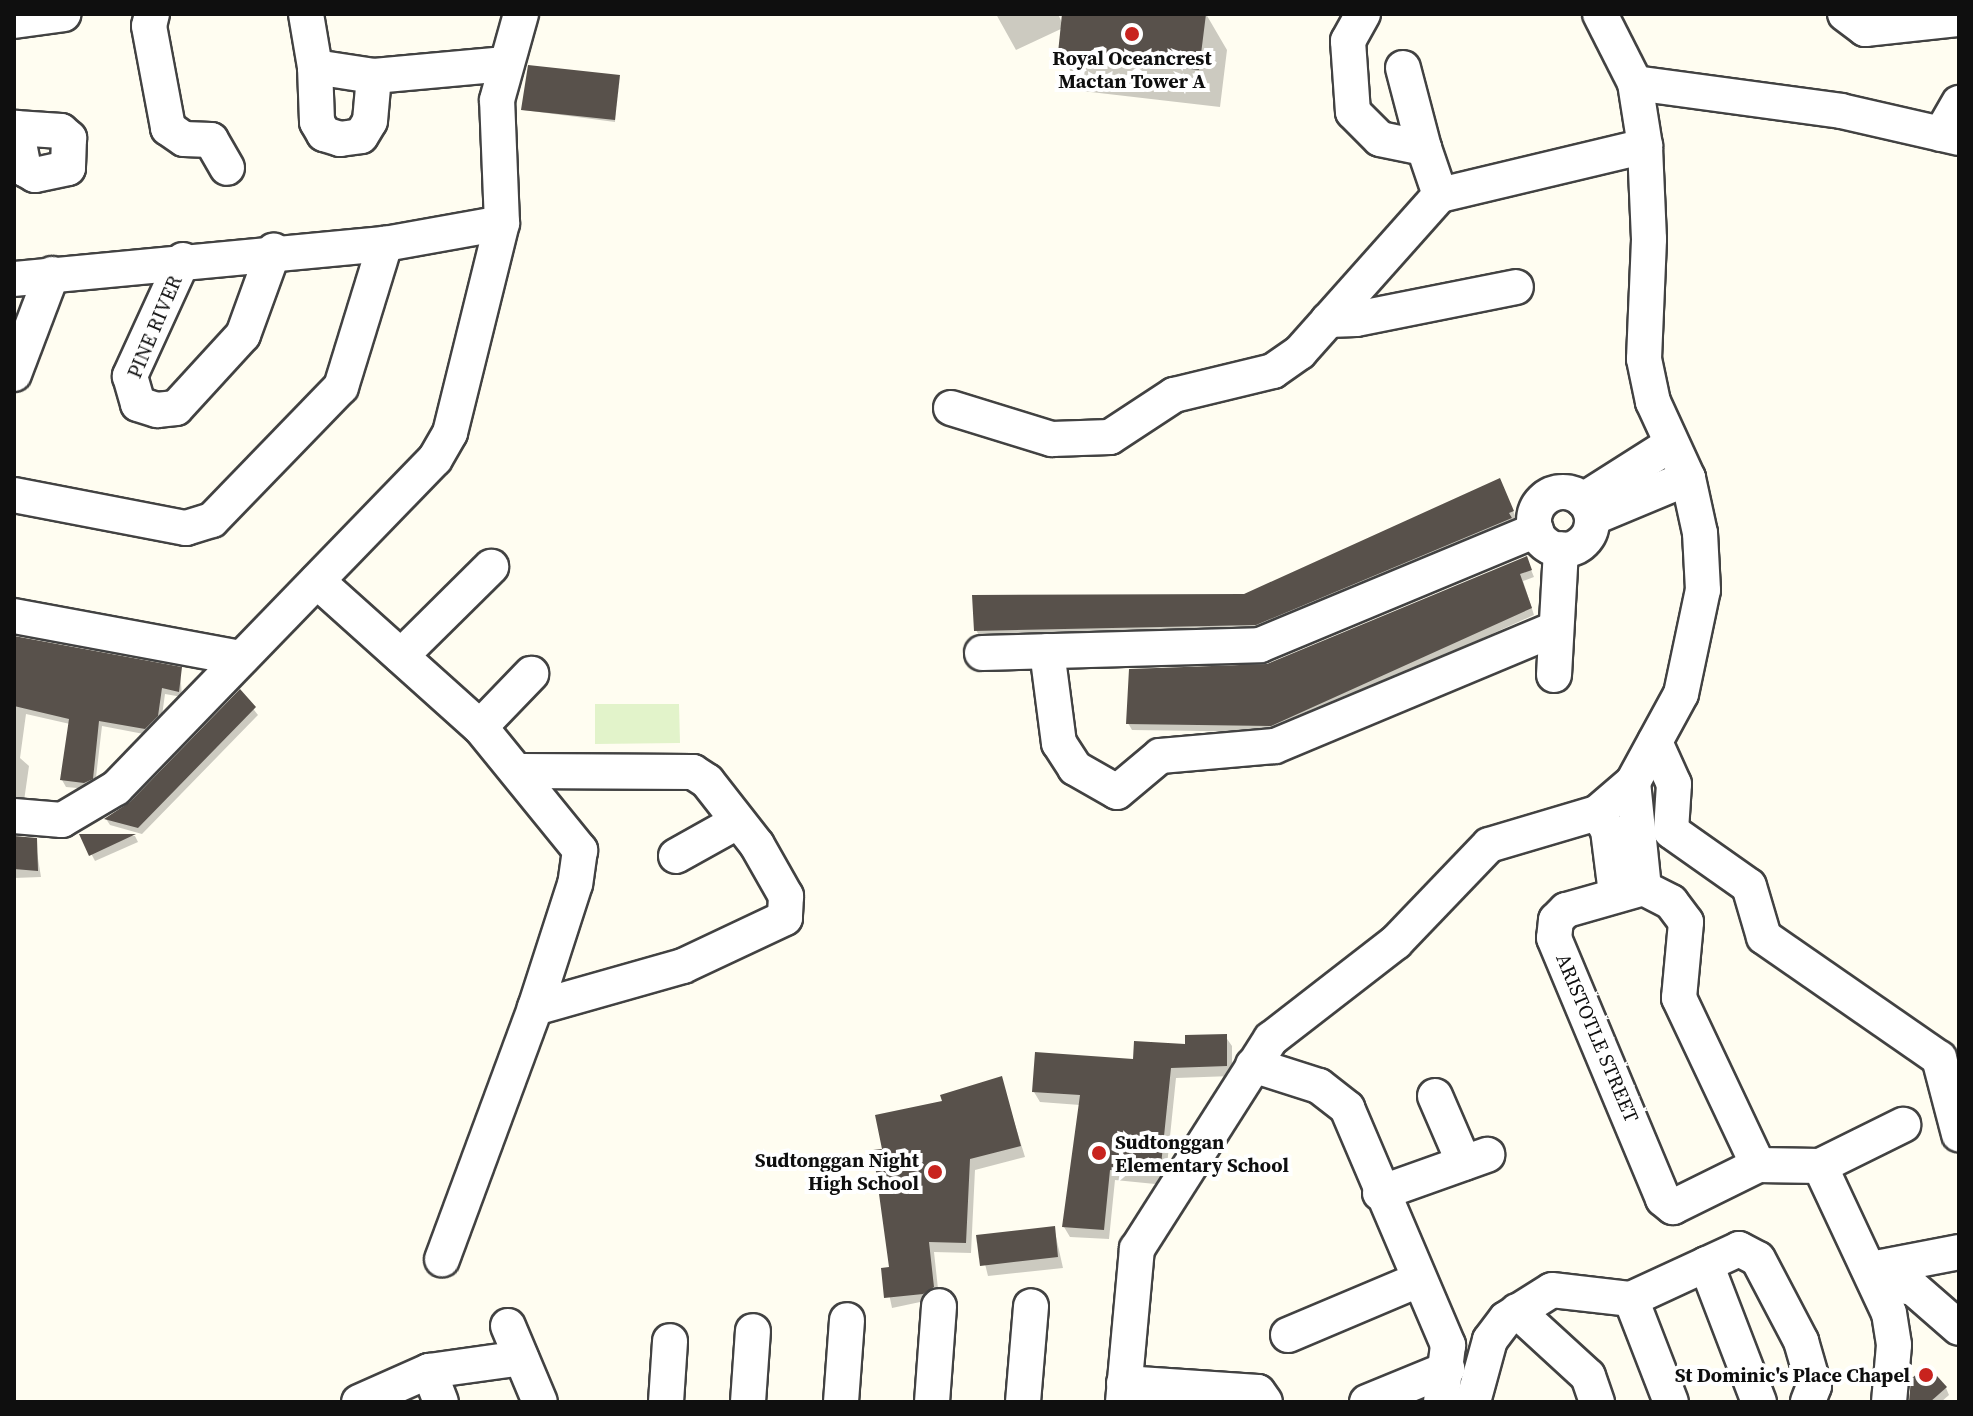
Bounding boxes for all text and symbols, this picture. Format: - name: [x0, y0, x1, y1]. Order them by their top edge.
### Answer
- marker: Royal Oceancrest Mactan Tower A: [1123, 25, 1141, 43]
- place label: Royal Oceancrest Mactan Tower A: [1052, 46, 1212, 93]
- street label: PINE RIVER: [123, 272, 187, 382]
- street label: ARISTOTLE STREET: [1551, 950, 1643, 1126]
- place label: Sudtonggan Elementary School: [1115, 1130, 1289, 1177]
- marker: Sudtonggan Elementary School: [1090, 1144, 1108, 1162]
- place label: Sudtonggan Night High School: [755, 1148, 919, 1195]
- marker: Sudtonggan Night High School: [926, 1163, 944, 1181]
- place label: St Dominic's Place Chapel: [1675, 1363, 1910, 1387]
- marker: St Dominic's Place Chapel: [1917, 1366, 1935, 1384]

